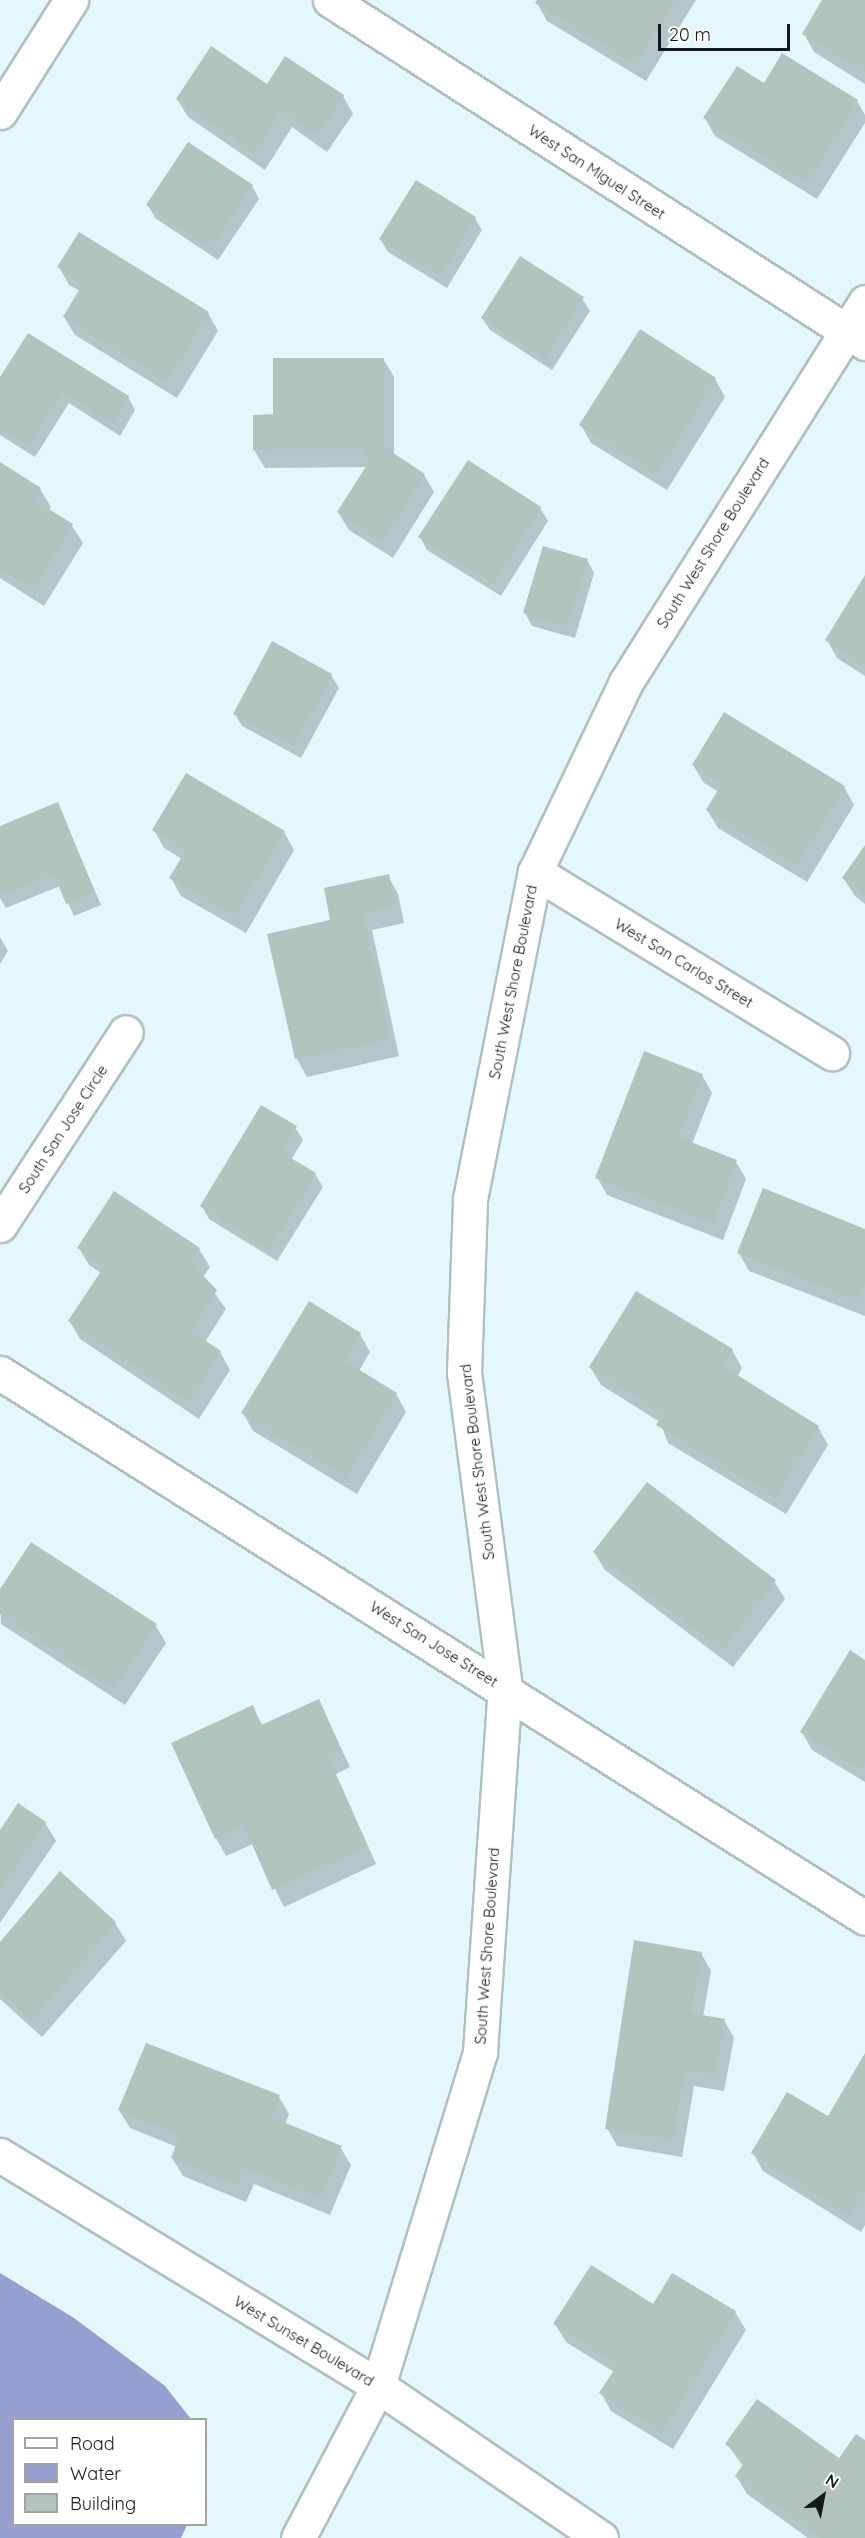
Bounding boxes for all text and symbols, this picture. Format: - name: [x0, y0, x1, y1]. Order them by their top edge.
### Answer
- scale bar: [661, 12, 793, 50]
- text: 20 m: [669, 23, 711, 46]
- street label: West San Miguel Street: [525, 121, 669, 223]
- street label: South West Shore Boulevard: [653, 455, 773, 631]
- street label: South West Shore Boulevard: [485, 883, 541, 1081]
- street label: West San Carlos Street: [611, 914, 757, 1012]
- street label: South San Jose Circle: [15, 1062, 111, 1196]
- street label: South West Shore Boulevard: [456, 1363, 498, 1561]
- street label: West San Jose Street: [367, 1597, 501, 1691]
- street label: South West Shore Boulevard: [471, 1847, 503, 2045]
- street label: West Sunset Boulevard: [231, 2292, 377, 2390]
- legend: [12, 2418, 207, 2526]
- text: Road: [70, 2432, 115, 2455]
- text: Water: [70, 2462, 121, 2485]
- north arrow: [793, 2466, 853, 2526]
- text: N: [822, 2469, 843, 2492]
- text: Building: [70, 2492, 136, 2515]

